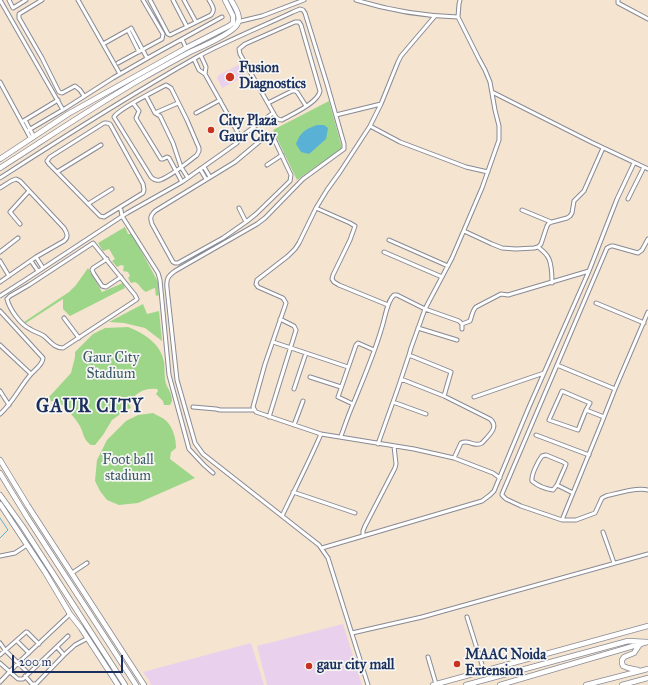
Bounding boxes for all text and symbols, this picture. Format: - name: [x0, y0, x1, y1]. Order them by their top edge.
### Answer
- place label: Fusion Diagnostics: [239, 61, 306, 94]
- marker: Fusion Diagnostics: [224, 71, 236, 83]
- place label: City Plaza Gaur City: [219, 114, 277, 146]
- marker: City Plaza Gaur City: [206, 125, 216, 135]
- park label: Gaur City Stadium: [83, 351, 139, 384]
- district label: GAUR CITY: [36, 397, 144, 419]
- park label: Foot ball stadium: [102, 453, 154, 486]
- scale bar: [14, 647, 125, 673]
- place label: MAAC Noida Extension: [465, 648, 546, 680]
- text: 200 m: [19, 655, 52, 669]
- place label: gaur city mall: [317, 658, 395, 674]
- marker: MAAC Noida Extension: [452, 659, 462, 669]
- marker: gaur city mall: [304, 661, 314, 671]

